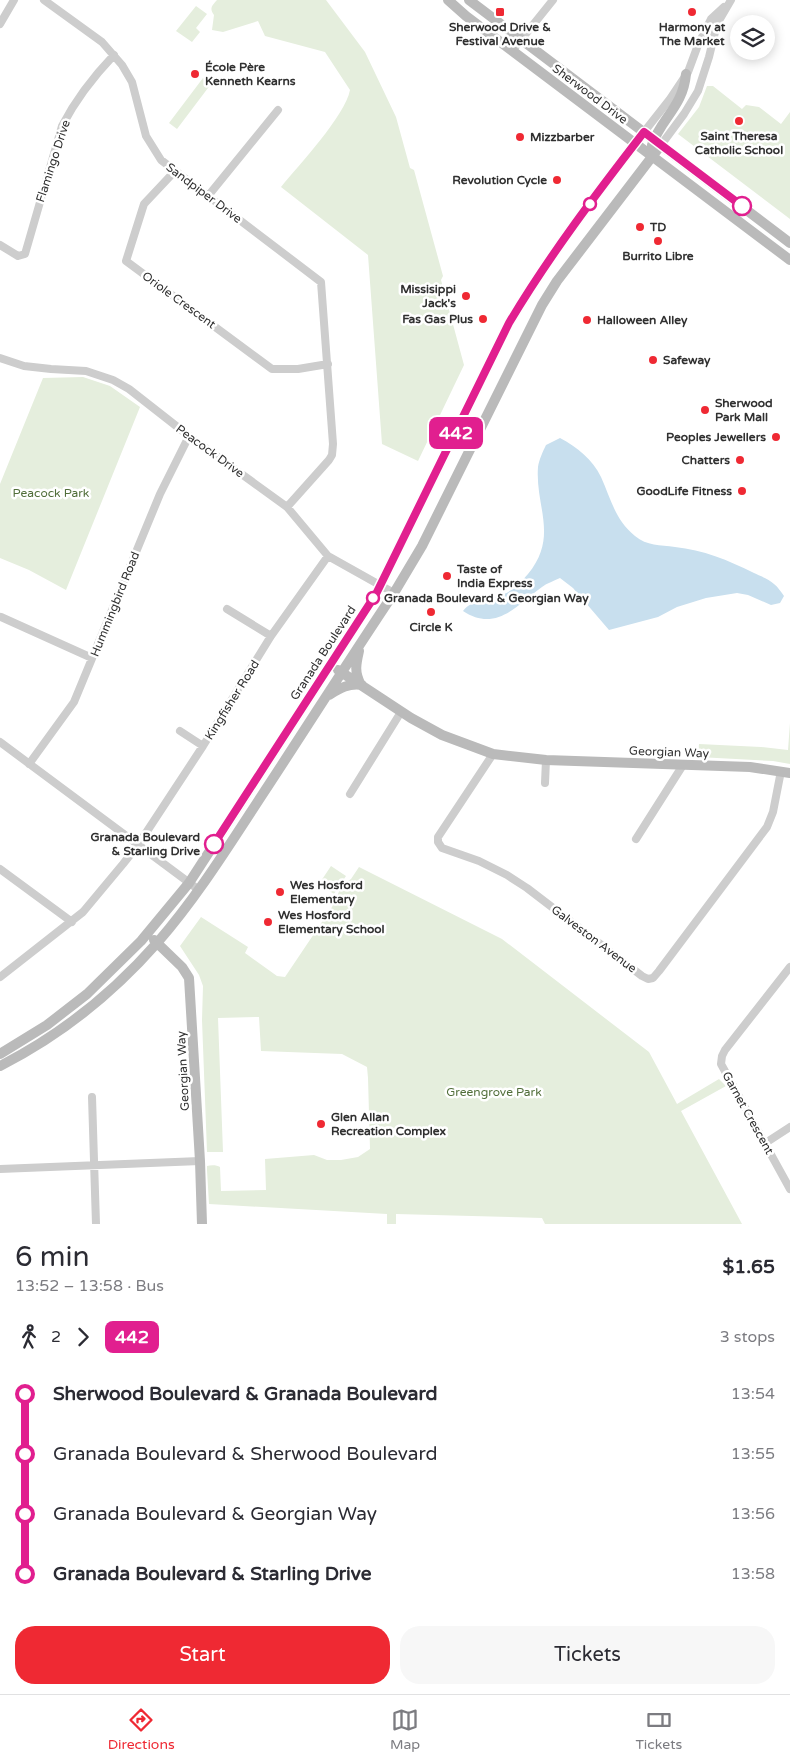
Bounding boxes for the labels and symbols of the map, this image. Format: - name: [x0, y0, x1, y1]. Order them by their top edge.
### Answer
- marker: Sherwood Drive & Festival Avenue: [494, 6, 506, 18]
- marker: Harmony at The Market: [686, 6, 698, 18]
- place label: Sherwood Drive & Festival Avenue: [449, 20, 551, 48]
- place label: Harmony at The Market: [658, 20, 726, 48]
- place label: École Père Kenneth Kearns: [205, 60, 296, 88]
- street label: Sherwood Drive: [550, 61, 630, 127]
- marker: École Père Kenneth Kearns: [189, 68, 201, 80]
- marker: Saint Theresa Catholic School: [733, 115, 745, 127]
- street label: Flamingo Drive: [33, 118, 73, 204]
- place label: Saint Theresa Catholic School: [695, 129, 783, 157]
- place label: Mizzbarber: [530, 130, 595, 144]
- marker: Mizzbarber: [514, 131, 526, 143]
- street label: Sandpiper Drive: [163, 160, 245, 226]
- place label: Revolution Cycle: [452, 173, 547, 188]
- marker: Revolution Cycle: [551, 174, 563, 186]
- unlabelled marker: [732, 196, 752, 216]
- unlabelled marker: [583, 197, 597, 211]
- place label: TD: [649, 220, 666, 234]
- marker: TD: [634, 221, 646, 233]
- marker: Burrito Libre: [652, 235, 664, 247]
- place label: Burrito Libre: [622, 249, 694, 263]
- street label: Oriole Crescent: [139, 269, 219, 332]
- place label: Missisippi Jack's: [400, 282, 456, 310]
- marker: Missisippi Jack's: [460, 290, 472, 302]
- place label: Fas Gas Plus: [402, 312, 473, 326]
- marker: Fas Gas Plus: [477, 313, 489, 325]
- place label: Halloween Alley: [597, 313, 688, 328]
- marker: Halloween Alley: [581, 314, 593, 326]
- place label: Safeway: [663, 353, 711, 368]
- marker: Safeway: [647, 354, 659, 366]
- place label: Sherwood Park Mall: [715, 396, 773, 424]
- marker: Sherwood Park Mall: [699, 404, 711, 416]
- line badge: 442: [427, 417, 485, 449]
- street label: Peacock Drive: [173, 422, 247, 480]
- place label: Peoples Jewellers: [666, 430, 766, 445]
- marker: Peoples Jewellers: [770, 431, 782, 443]
- place label: Chatters: [682, 453, 730, 467]
- marker: Chatters: [734, 454, 746, 466]
- place label: GoodLife Fitness: [636, 484, 732, 498]
- marker: GoodLife Fitness: [736, 485, 748, 497]
- park label: Peacock Park: [13, 486, 90, 500]
- street label: Hummingbird Road: [88, 549, 142, 659]
- place label: Taste of India Express: [456, 562, 533, 591]
- marker: Taste of India Express: [441, 570, 453, 582]
- marker: Granada Boulevard & Georgian Way: [366, 591, 380, 605]
- place label: Granada Boulevard & Georgian Way: [384, 591, 589, 606]
- street label: Granada Boulevard: [287, 603, 359, 703]
- marker: Circle K: [425, 606, 437, 618]
- place label: Circle K: [409, 620, 453, 634]
- street label: Kingfisher Road: [202, 658, 262, 742]
- street label: Georgian Way: [629, 744, 710, 760]
- place label: Granada Boulevard & Starling Drive: [90, 830, 200, 859]
- marker: Granada Boulevard & Starling Drive: [204, 834, 224, 854]
- place label: Wes Hosford Elementary: [290, 878, 363, 907]
- marker: Wes Hosford Elementary: [274, 886, 286, 898]
- street label: Galveston Avenue: [549, 902, 639, 976]
- place label: Wes Hosford Elementary School: [278, 908, 385, 937]
- marker: Wes Hosford Elementary School: [262, 916, 274, 928]
- street label: Georgian Way: [174, 1030, 192, 1111]
- street label: Garnet Crescent: [719, 1069, 777, 1157]
- park label: Greengrove Park: [446, 1085, 542, 1099]
- place label: Glen Allan Recreation Complex: [331, 1110, 447, 1139]
- marker: Glen Allan Recreation Complex: [315, 1118, 327, 1130]

